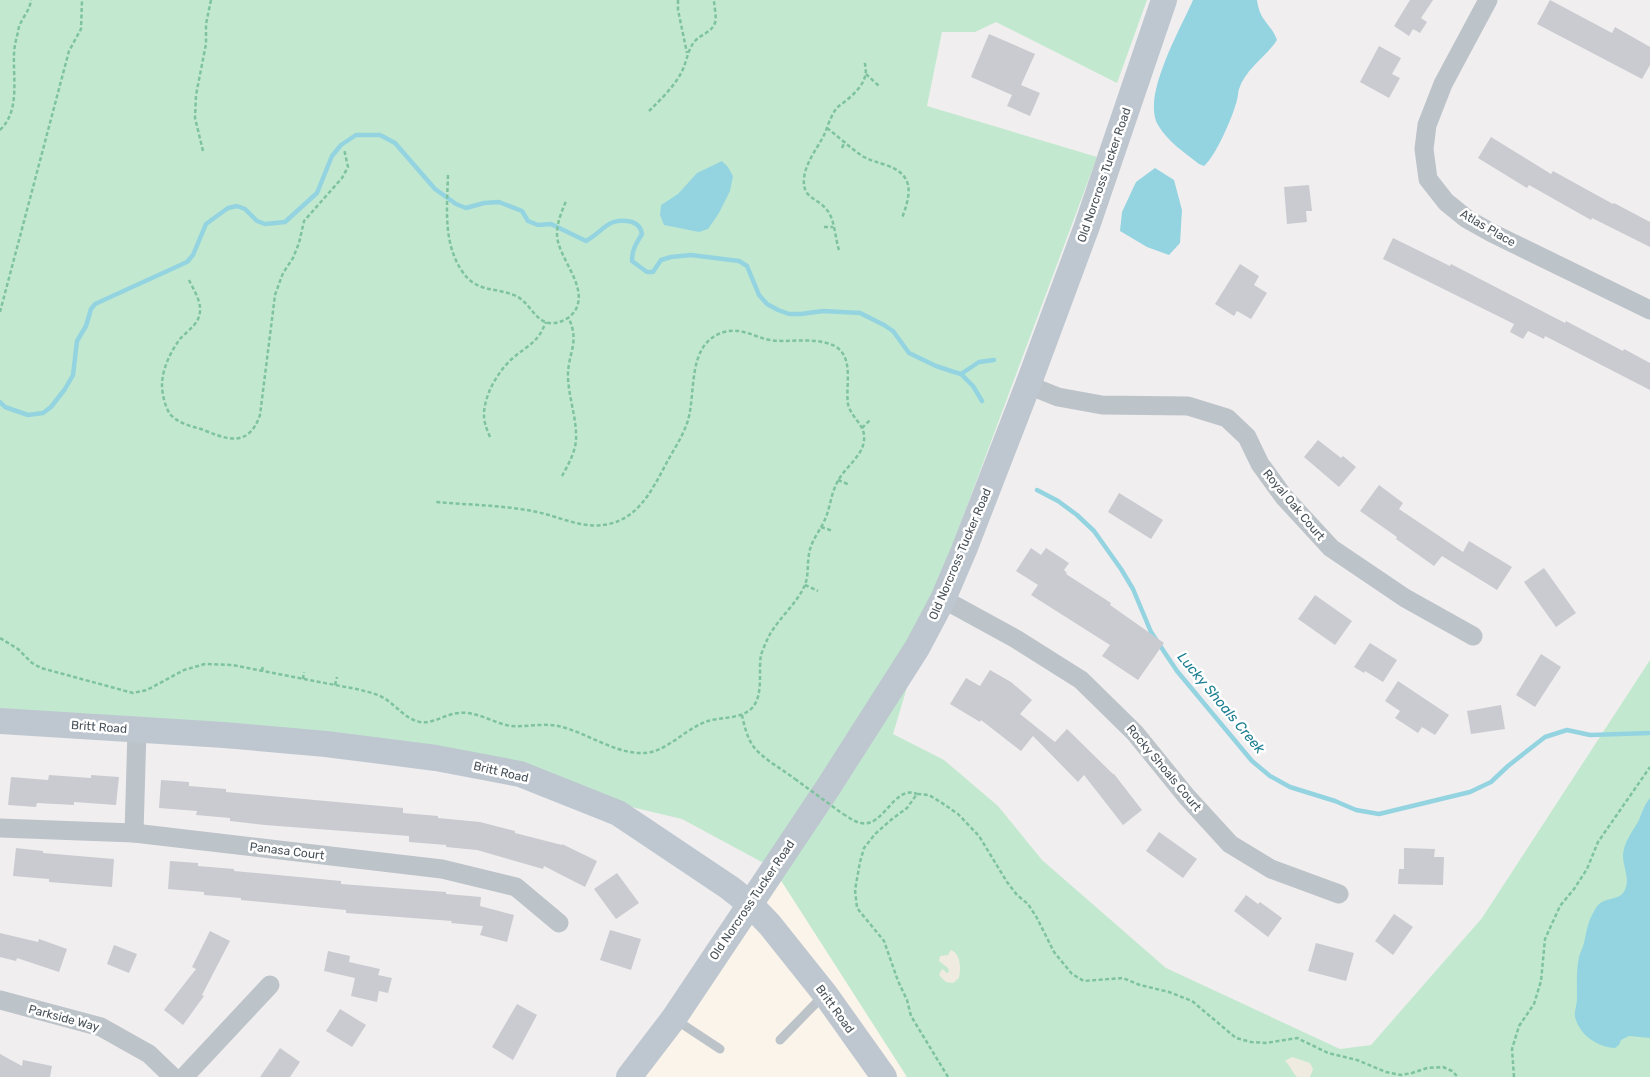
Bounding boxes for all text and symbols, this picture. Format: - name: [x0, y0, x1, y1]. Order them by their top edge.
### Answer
- street label: Old Norcross Tucker Road: [1074, 106, 1134, 244]
- street label: Atlas Place: [1458, 207, 1518, 250]
- street label: Royal Oak Court: [1260, 467, 1328, 544]
- street label: Old Norcross Tucker Road: [926, 486, 994, 622]
- water label: Lucky Shoals Creek: [1174, 649, 1269, 758]
- street label: Britt Road: [70, 718, 128, 736]
- street label: Rocky Shoals Court: [1124, 722, 1204, 814]
- street label: Britt Road: [472, 759, 530, 785]
- street label: Old Norcross Tucker Road: [707, 837, 797, 963]
- street label: Panasa Court: [249, 839, 325, 863]
- street label: Britt Road: [813, 982, 857, 1036]
- street label: Parkside Way: [27, 1002, 101, 1034]

